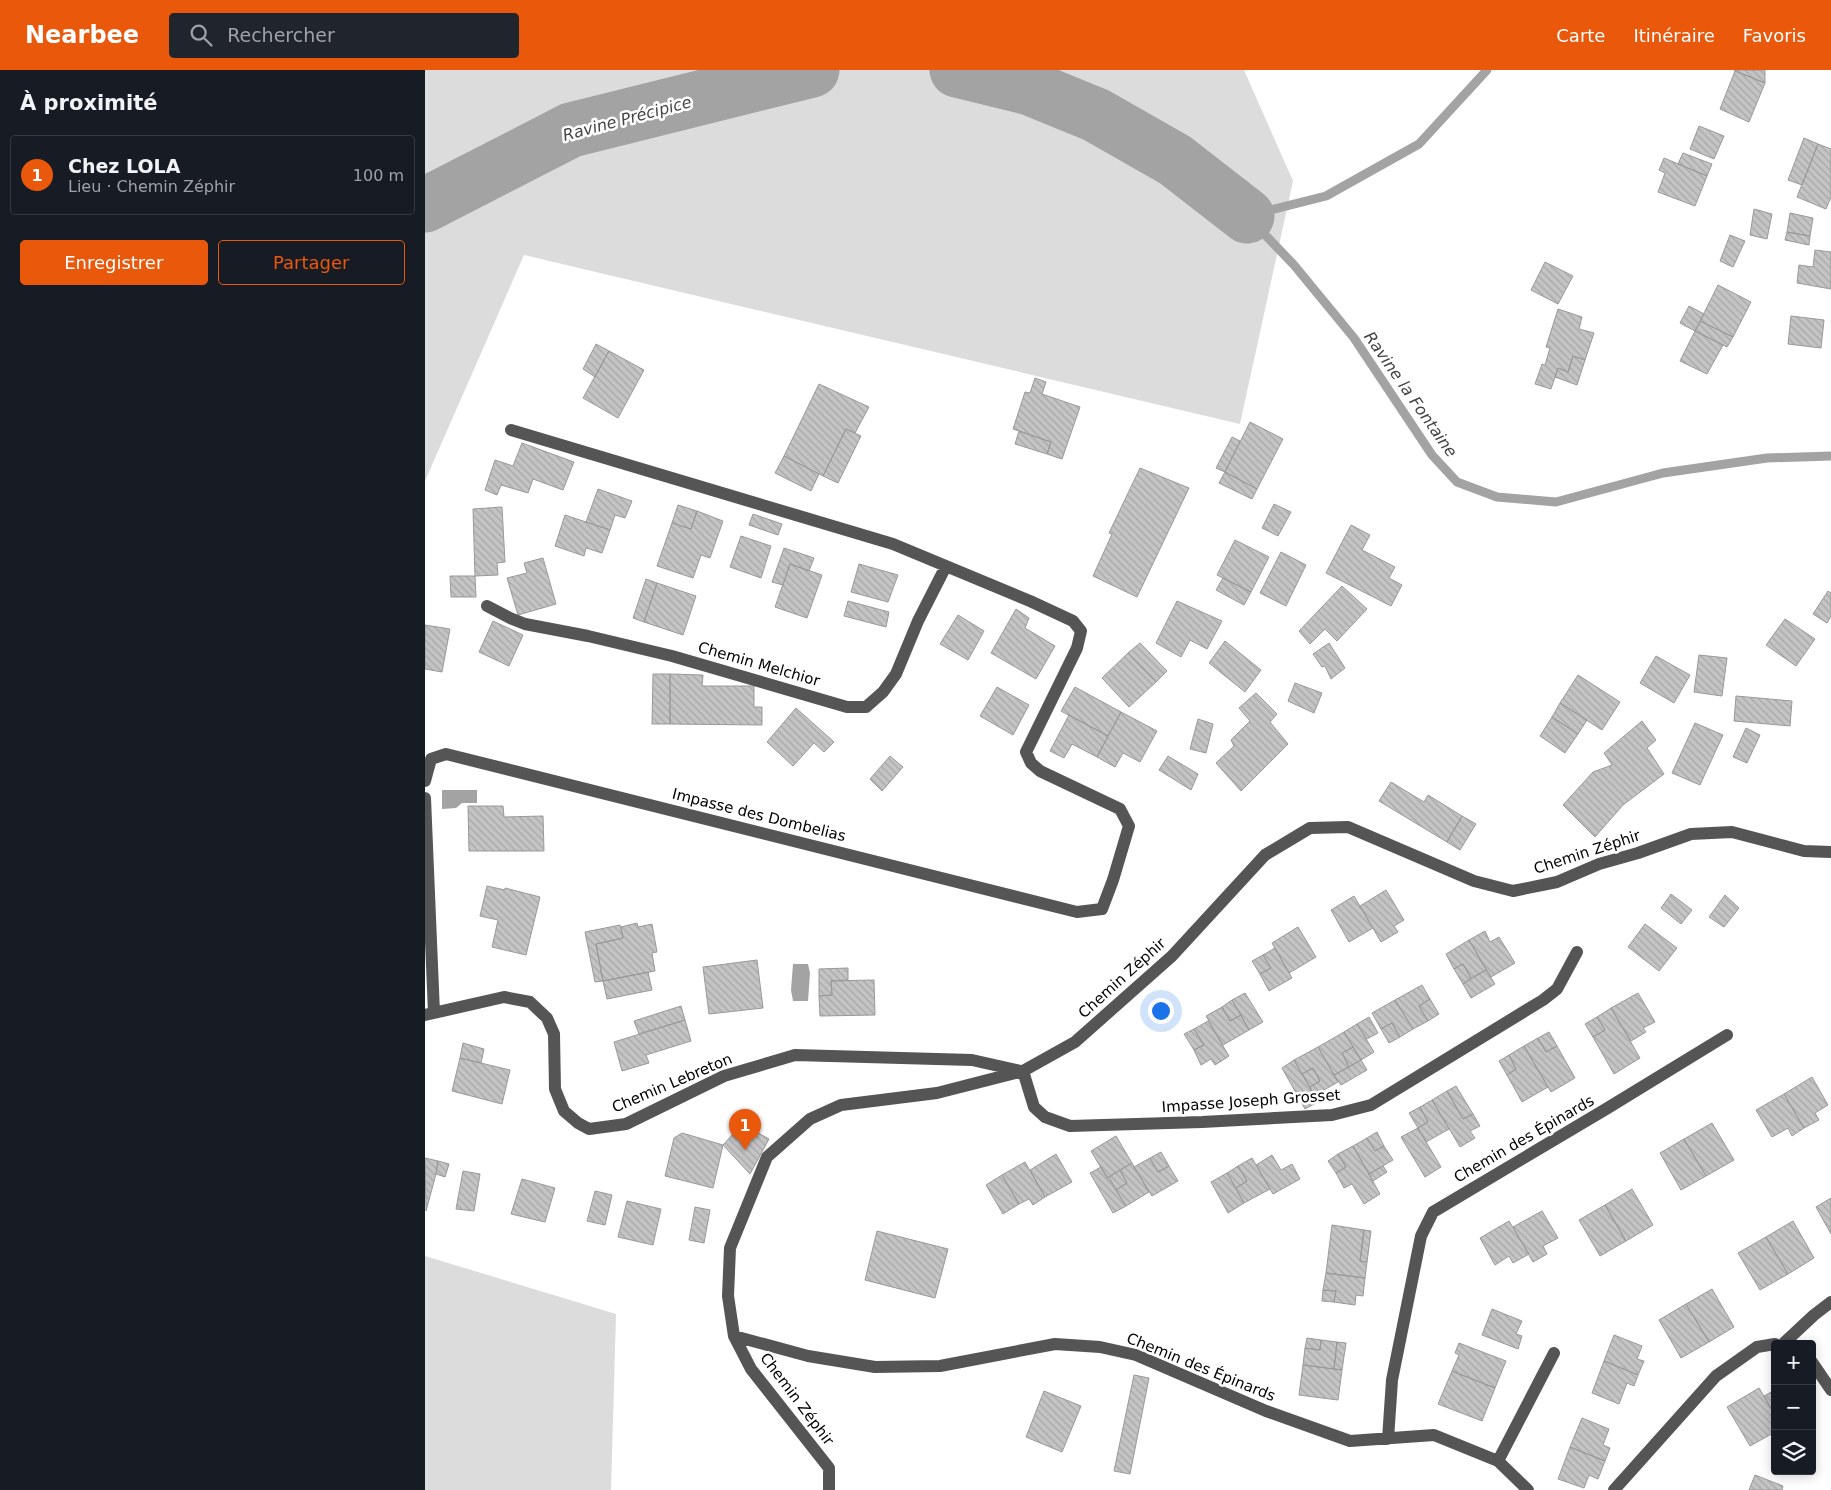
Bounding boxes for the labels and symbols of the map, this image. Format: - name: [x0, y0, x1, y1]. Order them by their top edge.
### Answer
- water label: Ravine Précipice: [561, 92, 694, 145]
- water label: Ravine la Fontaine: [1360, 328, 1461, 461]
- street label: Chemin Melchior: [696, 638, 823, 690]
- street label: Impasse des Dombelias: [670, 785, 848, 845]
- street label: Chemin Zéphir: [1531, 826, 1643, 878]
- street label: Chemin Zéphir: [1075, 934, 1170, 1022]
- your location: [1148, 998, 1174, 1024]
- street label: Chemin Lebreton: [609, 1050, 735, 1116]
- street label: Impasse Joseph Grosset: [1161, 1086, 1341, 1116]
- street label: Chemin des Épinards: [1450, 1091, 1597, 1186]
- pin: 1: [729, 1109, 761, 1150]
- street label: Chemin des Épinards: [1124, 1328, 1278, 1405]
- street label: Chemin Zéphir: [756, 1349, 838, 1449]

